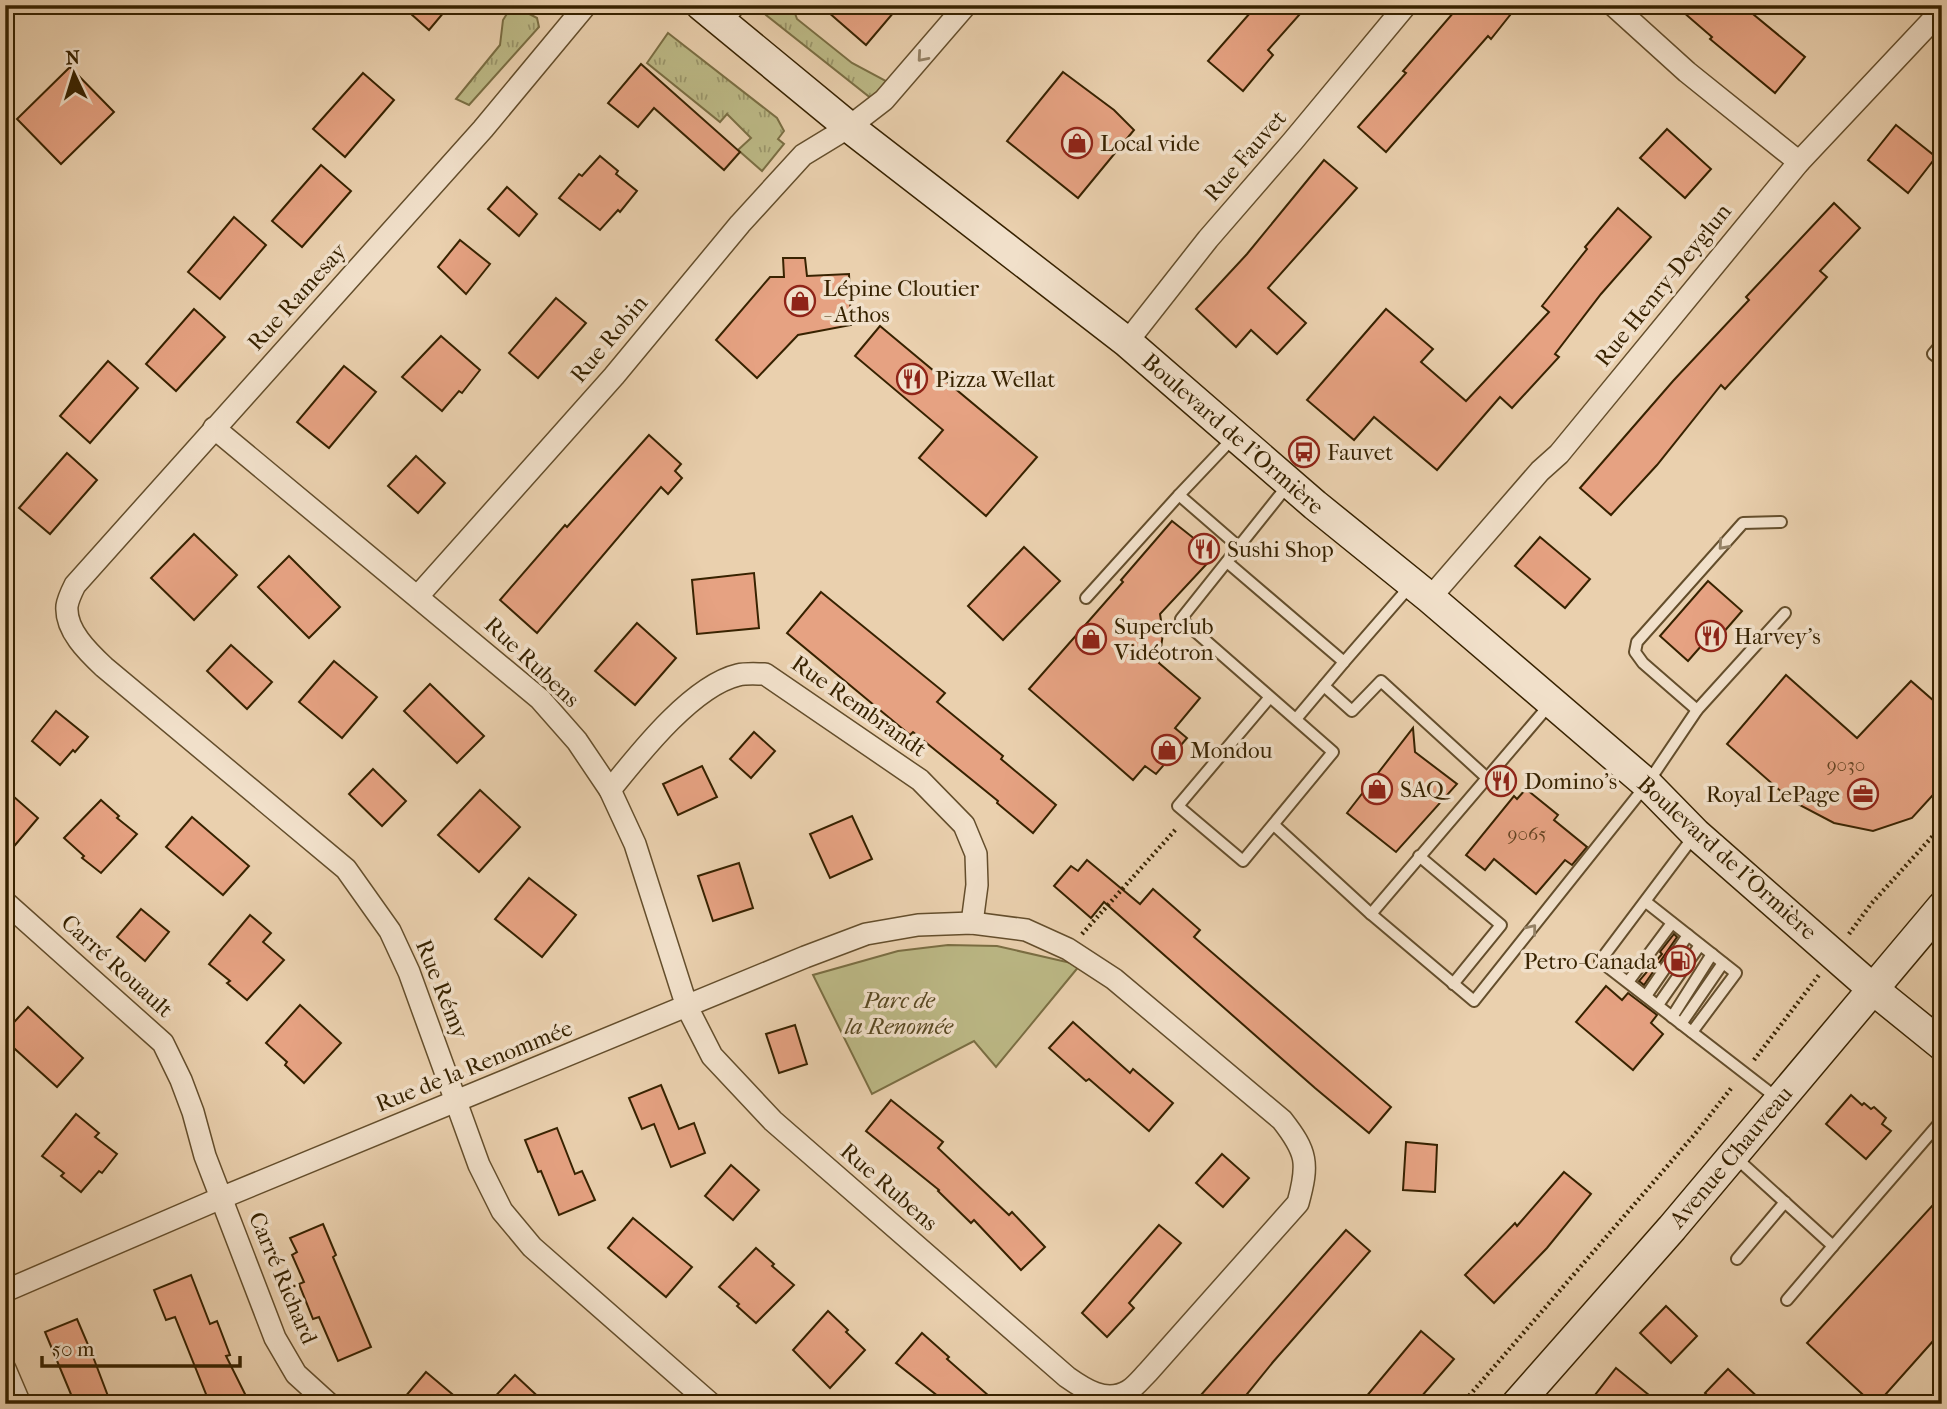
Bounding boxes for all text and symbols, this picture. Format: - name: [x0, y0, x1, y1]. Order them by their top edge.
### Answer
- north arrow: [38, 38, 108, 108]
- text: N: [65, 47, 81, 70]
- one-way arrow: [918, 49, 930, 62]
- street label: Rue Fauvet: [1198, 105, 1292, 207]
- shop icon: Local vide: [1060, 126, 1094, 160]
- place label: Local vide: [1100, 130, 1200, 157]
- street label: Rue Henry-Deyglun: [1589, 198, 1737, 372]
- street label: Rue Ramesay: [242, 237, 353, 356]
- place label: Lépine Cloutier - Athos: [823, 275, 979, 328]
- shop icon: Lépine Cloutier - Athos: [783, 284, 817, 318]
- street label: Rue Robin: [565, 289, 654, 388]
- street label: Boulevard de l'Ormière: [1137, 348, 1329, 520]
- restaurant icon: Pizza Wellat: [895, 362, 929, 396]
- place label: Pizza Wellat: [935, 366, 1056, 393]
- bus stop icon: Fauvet: [1287, 435, 1321, 469]
- place label: Fauvet: [1327, 439, 1393, 466]
- restaurant icon: Sushi Shop: [1187, 532, 1221, 566]
- place label: Sushi Shop: [1227, 536, 1334, 563]
- one-way arrow: [1719, 537, 1731, 550]
- street label: Rue Rubens: [479, 611, 585, 713]
- place label: Superclub Vidéotron: [1113, 613, 1214, 666]
- restaurant icon: Harvey's: [1694, 619, 1728, 653]
- shop icon: Superclub Vidéotron: [1074, 622, 1108, 656]
- place label: Harvey's: [1734, 623, 1821, 650]
- street label: Rue Rembrandt: [786, 649, 932, 763]
- shop icon: Mondou: [1150, 733, 1184, 767]
- place label: Mondou: [1190, 737, 1273, 764]
- house number: 9030: [1827, 754, 1865, 776]
- restaurant icon: Domino's: [1484, 764, 1518, 798]
- place label: Domino's: [1524, 768, 1617, 795]
- street label: Boulevard de l'Ormière: [1632, 770, 1822, 946]
- shop icon: SAQ: [1360, 772, 1394, 806]
- place label: SAQ: [1400, 776, 1451, 803]
- office icon: Royal LePage: [1846, 777, 1880, 811]
- place label: Royal LePage: [1706, 781, 1840, 808]
- house number: 9065: [1508, 823, 1546, 845]
- street label: Carré Rouault: [56, 909, 178, 1023]
- one-way arrow: [1523, 924, 1536, 936]
- street label: Rue Rémy: [410, 936, 474, 1043]
- fuel station icon: Petro-Canada: [1663, 944, 1697, 978]
- place label: Petro-Canada: [1524, 948, 1657, 975]
- park label: Parc de la Renomée: [844, 987, 954, 1040]
- street label: Rue de la Renommée: [372, 1014, 576, 1118]
- street label: Avenue Chauveau: [1663, 1081, 1798, 1234]
- street label: Rue Rubens: [835, 1137, 943, 1237]
- street label: Carré Richard: [243, 1208, 323, 1349]
- scale bar: [42, 1325, 240, 1369]
- text: 50 m: [52, 1337, 95, 1361]

